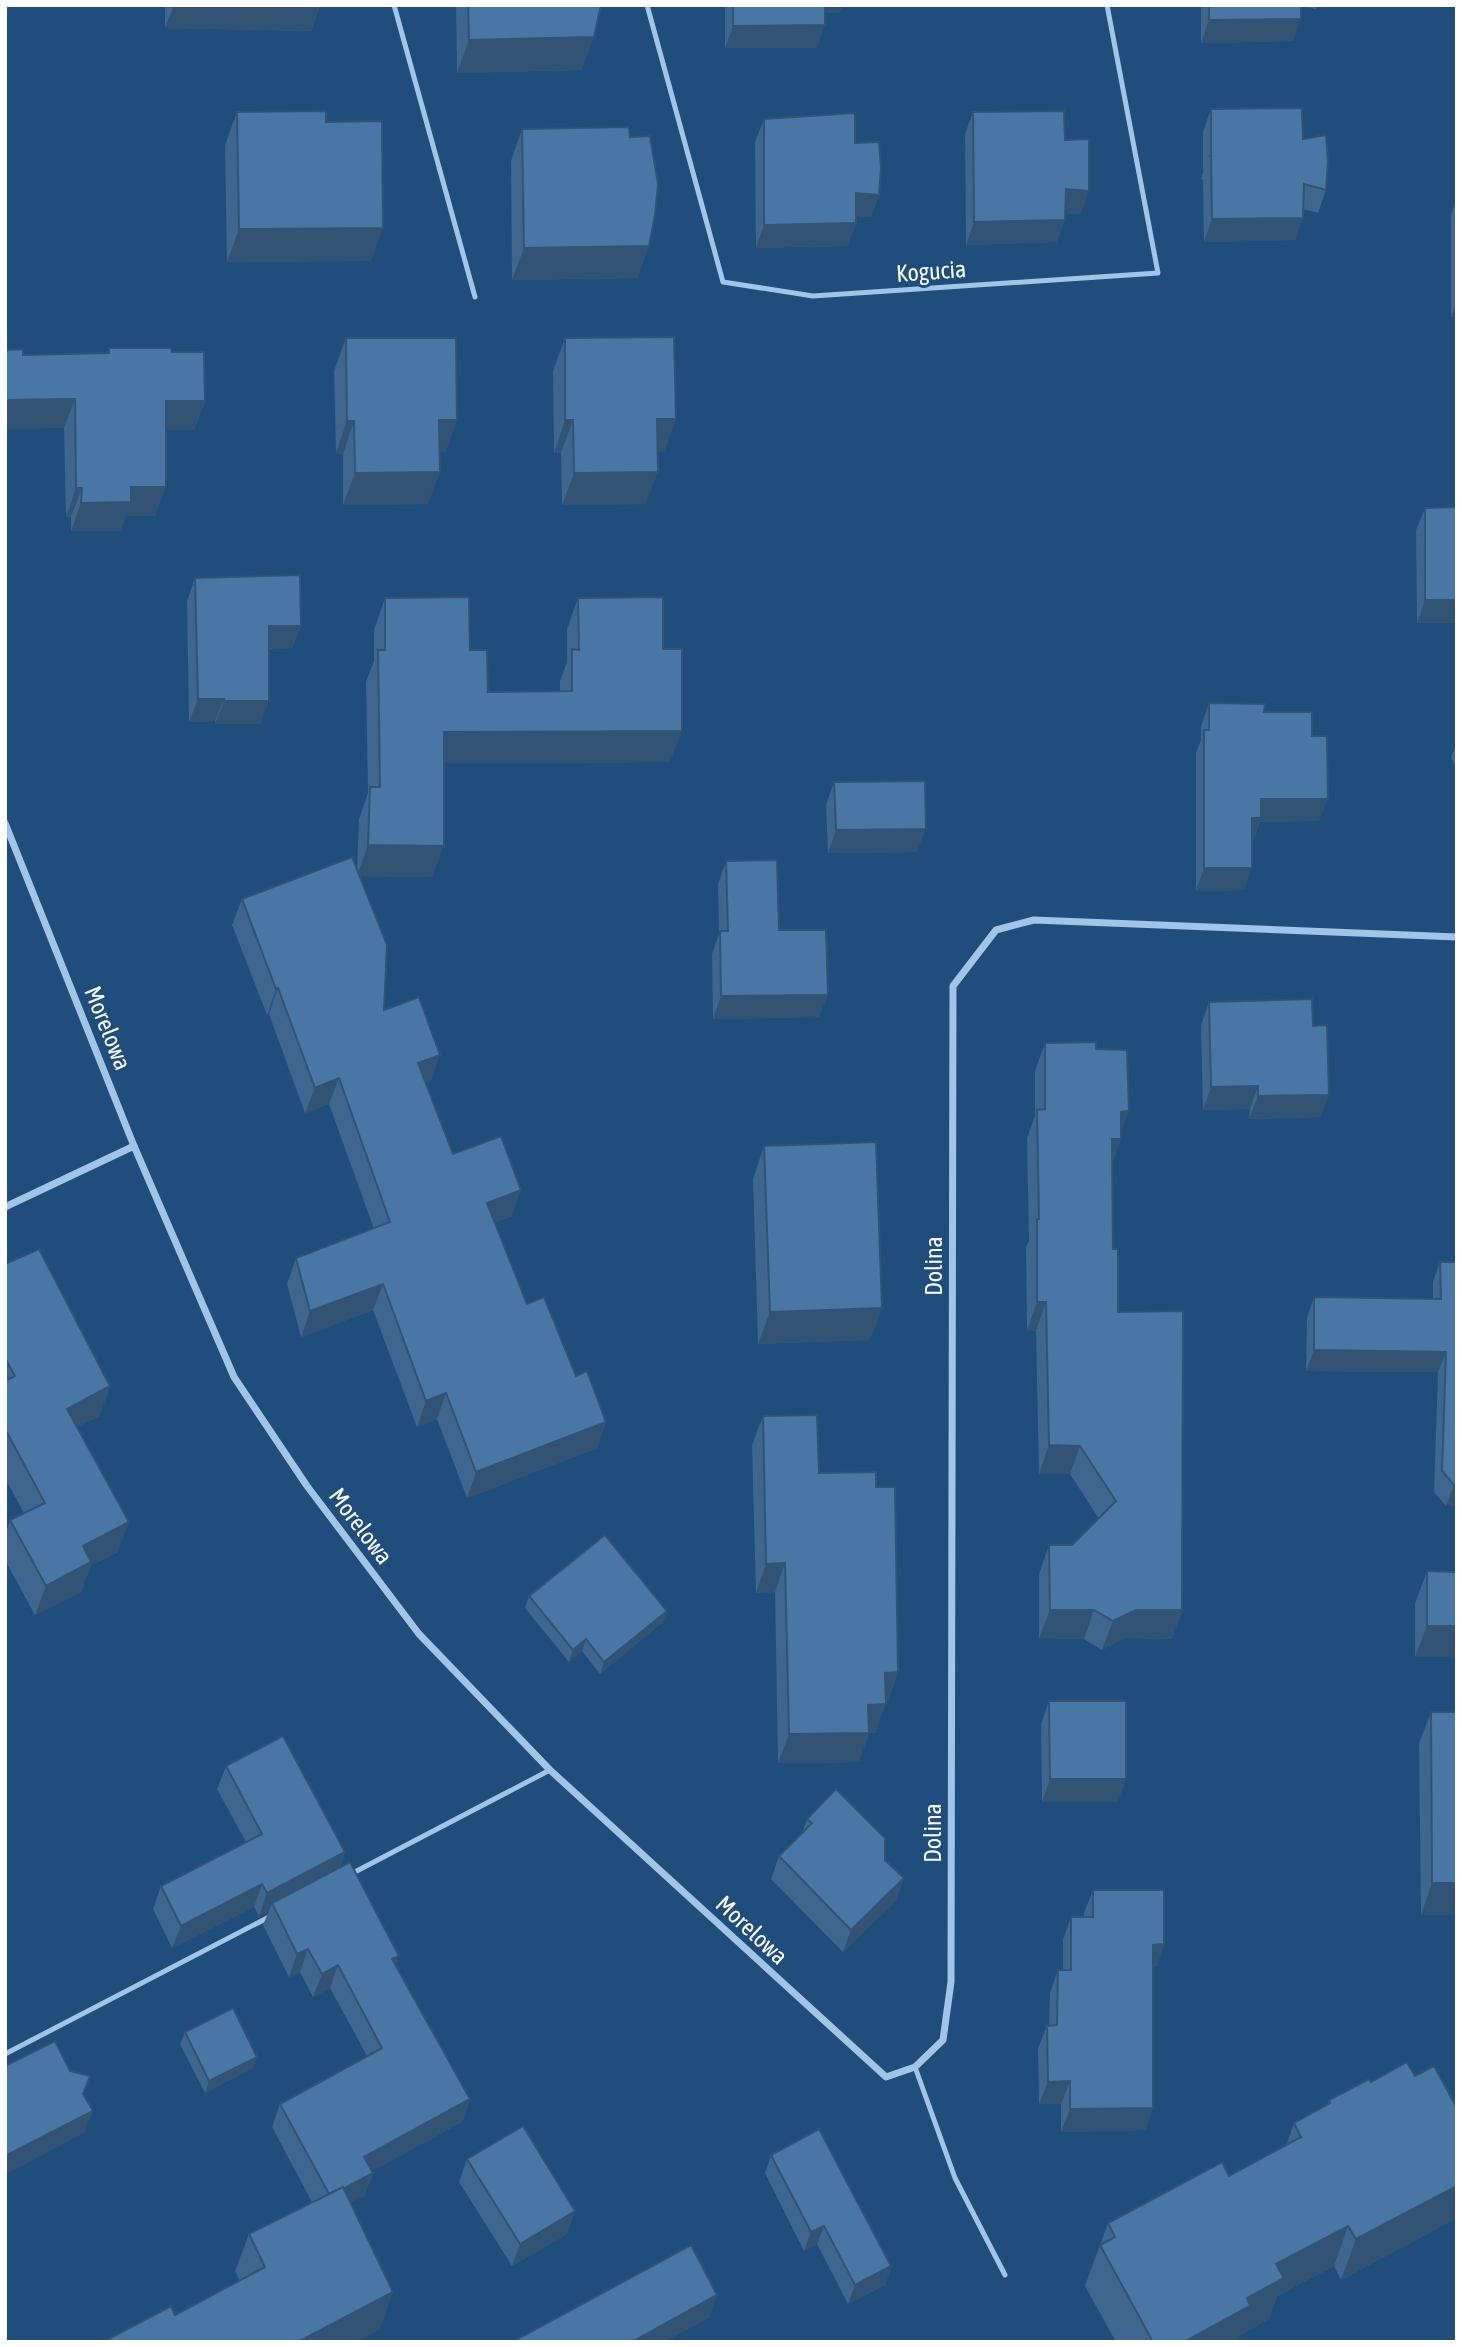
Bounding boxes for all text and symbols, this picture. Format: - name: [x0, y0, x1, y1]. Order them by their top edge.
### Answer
- street label: Kogucia: [895, 255, 967, 287]
- street label: Morelowa: [79, 982, 137, 1074]
- street label: Dolina: [920, 1236, 947, 1296]
- street label: Morelowa: [324, 1483, 398, 1569]
- street label: Dolina: [919, 1803, 946, 1863]
- street label: Morelowa: [711, 1890, 793, 1970]

